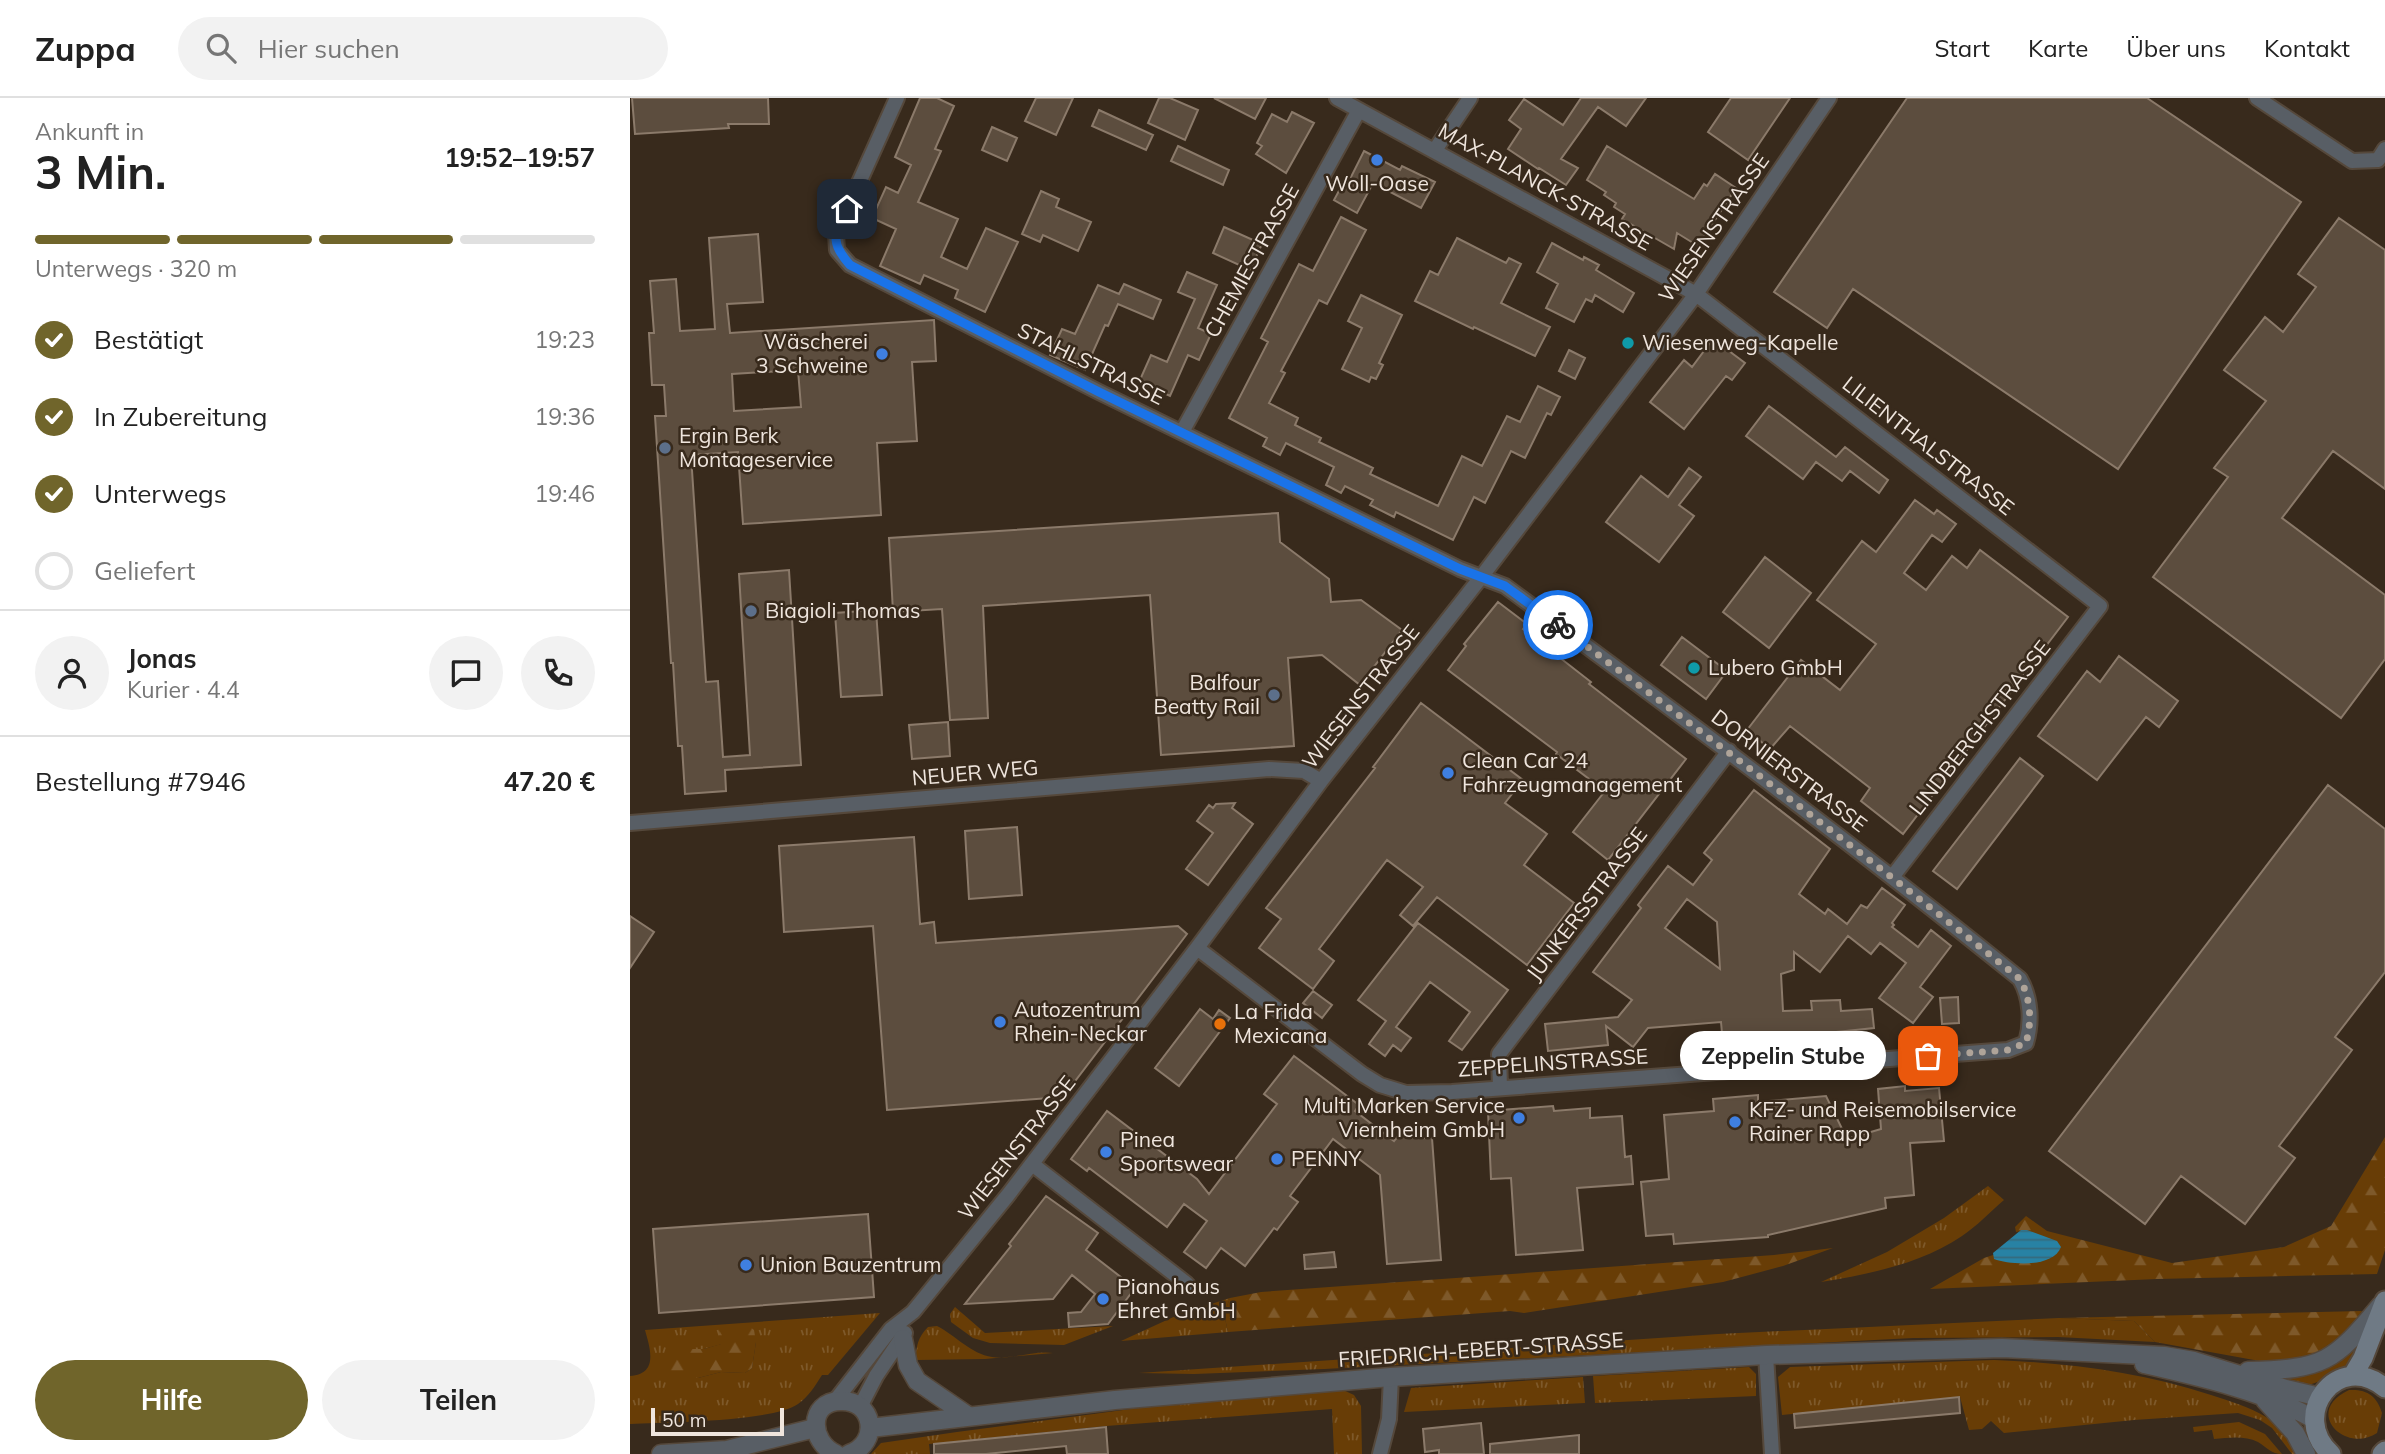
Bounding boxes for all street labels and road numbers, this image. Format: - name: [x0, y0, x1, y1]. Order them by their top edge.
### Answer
- street label: MAX-PLANCK-STRASSE: [1434, 117, 1657, 256]
- street label: WIESENSTRASSE: [1652, 148, 1774, 307]
- street label: CHEMIESTRASSE: [1198, 179, 1304, 342]
- street label: STAHLSTRASSE: [1014, 316, 1169, 410]
- street label: LILIENTHALSTRASSE: [1838, 370, 2020, 520]
- street label: WIESENSTRASSE: [1296, 619, 1425, 774]
- street label: LINDBERGHSTRASSE: [1903, 635, 2055, 820]
- street label: DORNIERSTRASSE: [1707, 703, 1872, 837]
- street label: NEUER WEG: [911, 754, 1039, 790]
- street label: JUNKERSSTRASSE: [1520, 822, 1652, 985]
- street label: ZEPPELINSTRASSE: [1457, 1042, 1649, 1082]
- street label: WIESENSTRASSE: [952, 1070, 1081, 1225]
- street label: FRIEDRICH-EBERT-STRASSE: [1337, 1326, 1625, 1372]

